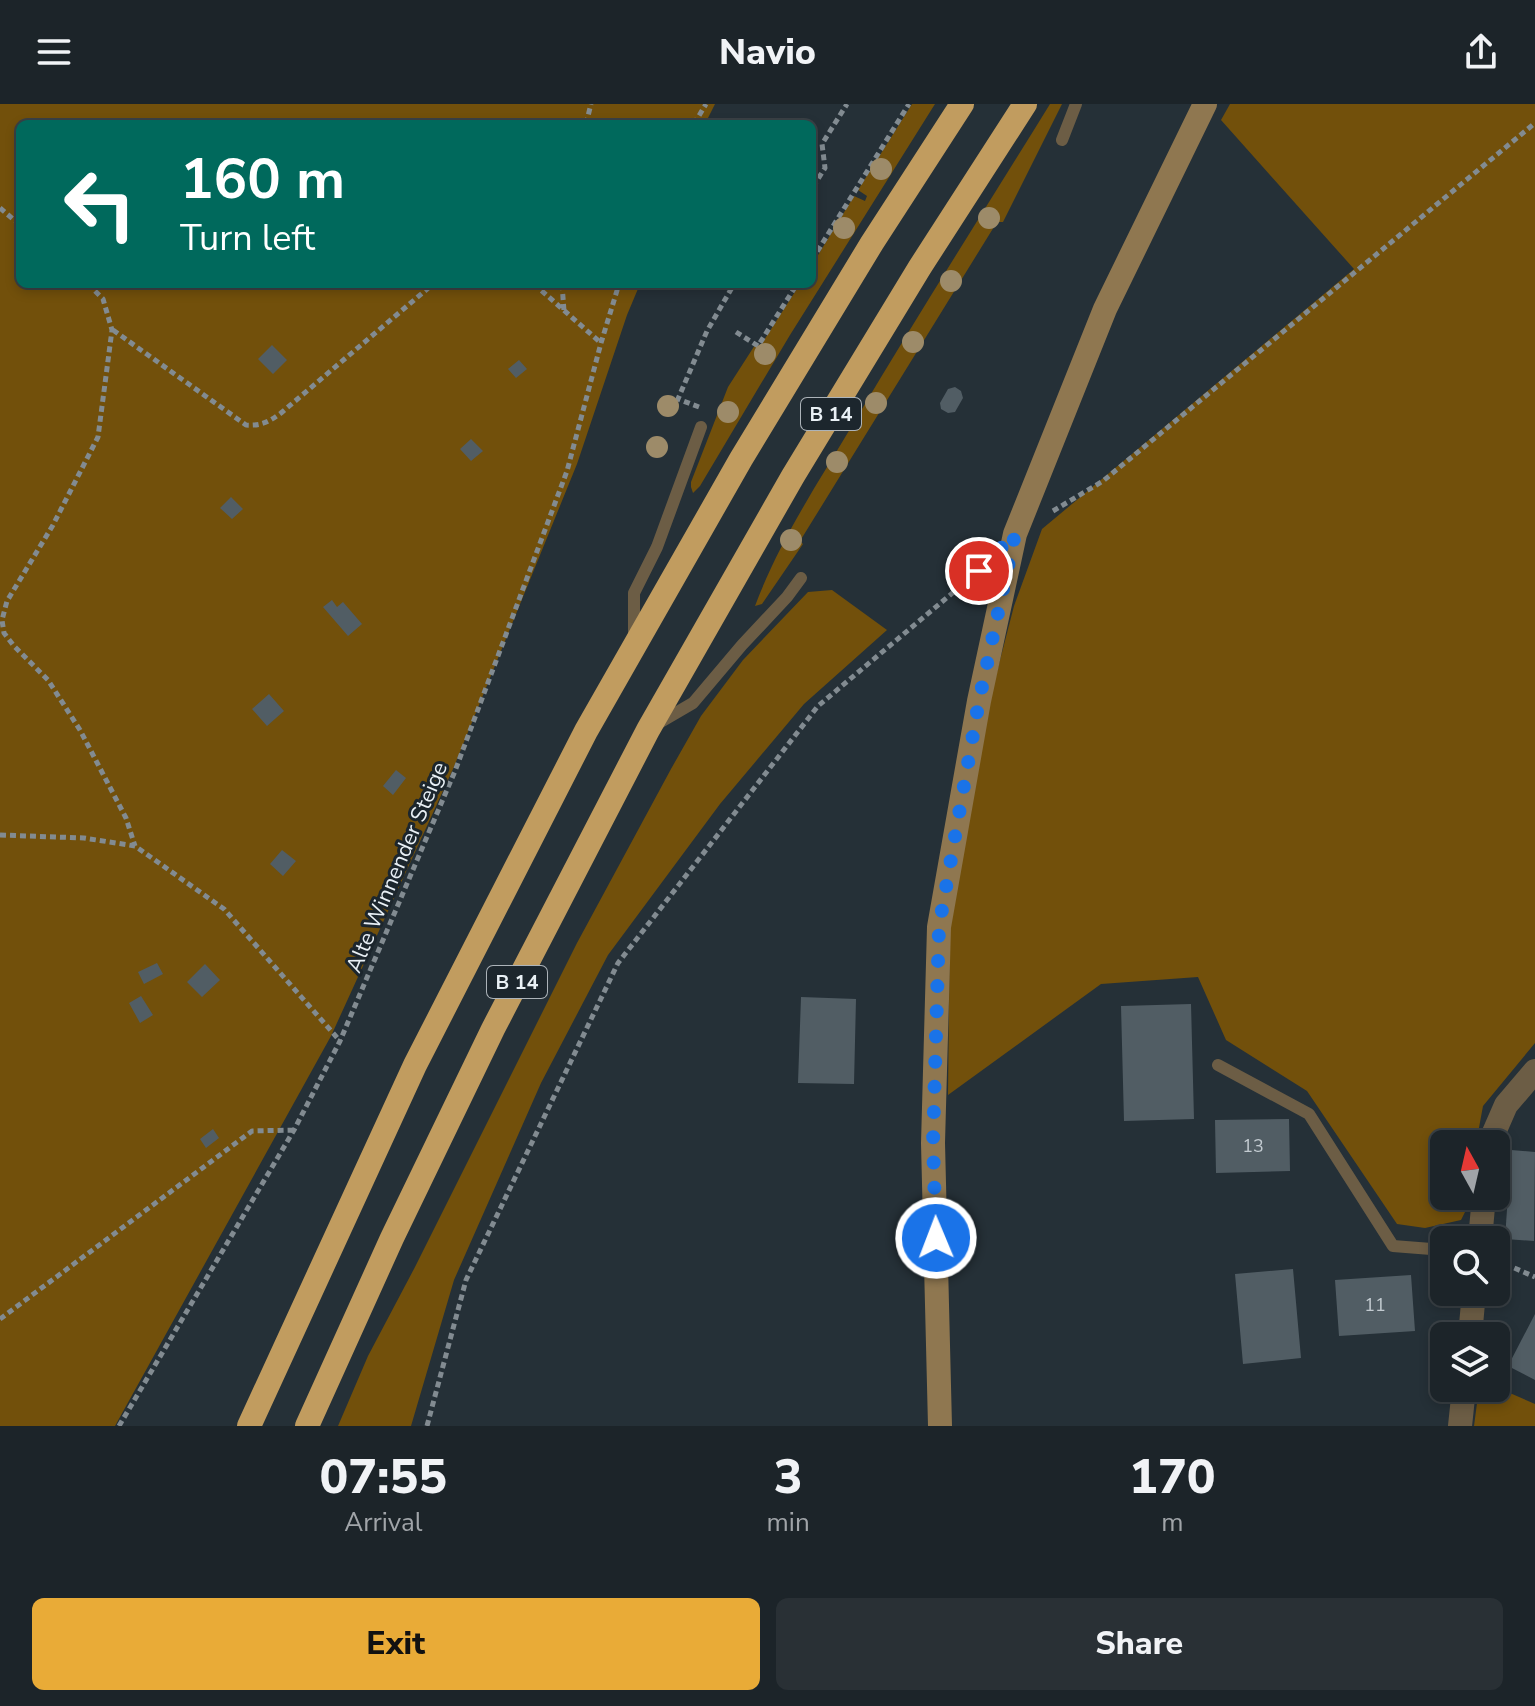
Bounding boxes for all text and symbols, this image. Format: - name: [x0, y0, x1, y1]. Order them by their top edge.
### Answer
- text: Navio: [719, 28, 816, 77]
- icon: menu: [32, 30, 76, 74]
- icon: share: [1459, 30, 1503, 74]
- text: 160 m: [180, 141, 345, 218]
- icon: left: [48, 152, 152, 256]
- text: Turn left: [180, 214, 315, 263]
- road number: B 14: [801, 398, 861, 430]
- pin: [945, 537, 1013, 605]
- icon: arrive: [957, 549, 1001, 593]
- street label: Alte Winnender Steige: [339, 757, 455, 977]
- road number: B 14: [487, 966, 547, 998]
- north arrow: [1430, 1130, 1510, 1210]
- map controls: [1430, 1130, 1510, 1402]
- house number: 13: [1242, 1134, 1264, 1158]
- position arrow: [894, 1196, 978, 1280]
- button: search: [1430, 1226, 1510, 1306]
- house number: 11: [1364, 1293, 1386, 1317]
- button: layers: [1430, 1322, 1510, 1402]
- text: 07:55: [319, 1444, 447, 1510]
- text: 3: [774, 1444, 803, 1510]
- text: 170: [1129, 1444, 1216, 1510]
- text: Arrival: [344, 1505, 422, 1540]
- text: min: [767, 1505, 810, 1540]
- text: m: [1161, 1505, 1183, 1540]
- button: Exit: [32, 1598, 760, 1690]
- button: Share: [776, 1598, 1503, 1690]

